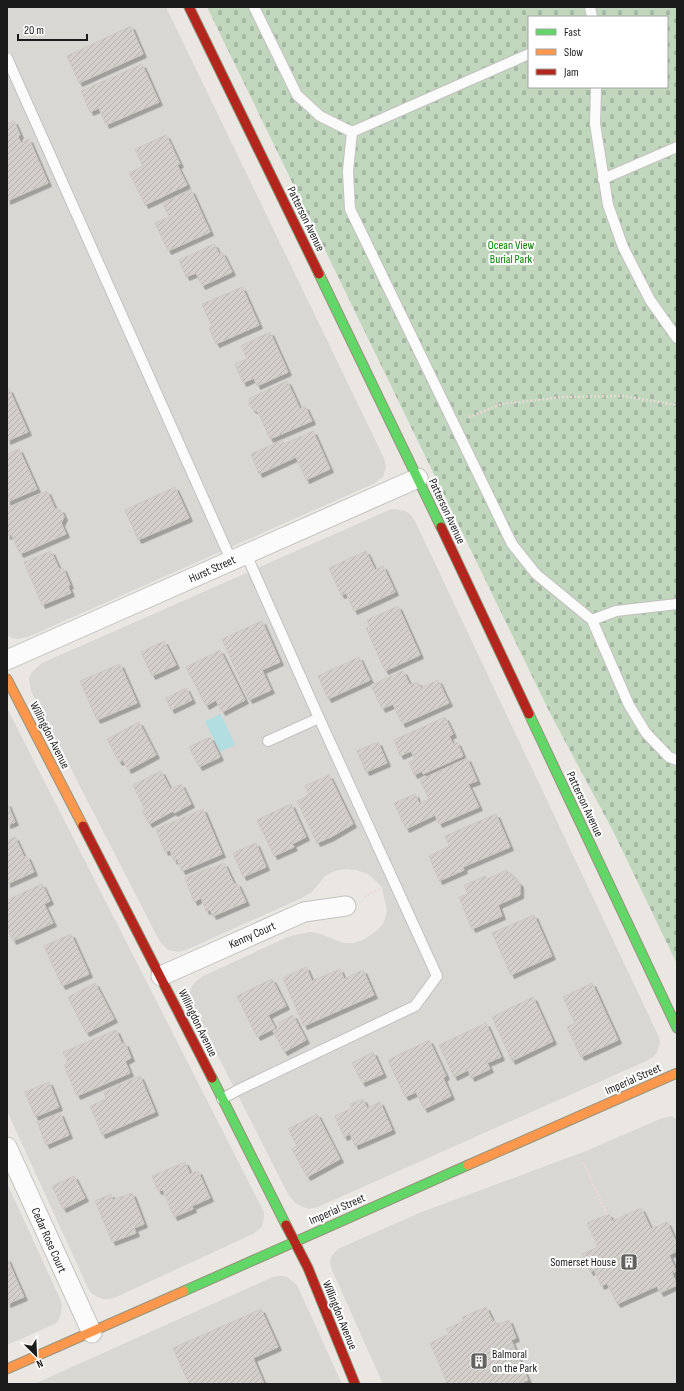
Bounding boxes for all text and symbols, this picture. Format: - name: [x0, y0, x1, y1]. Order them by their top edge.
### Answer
- scale bar: [18, 16, 87, 42]
- legend: [528, 16, 668, 88]
- text: 20 m: [24, 23, 44, 38]
- text: Fast: [564, 25, 581, 40]
- text: Slow: [564, 45, 583, 60]
- text: Jam: [563, 65, 579, 80]
- street label: Patterson Avenue: [283, 184, 328, 254]
- park label: Ocean View Burial Park: [488, 238, 534, 267]
- street label: Patterson Avenue: [425, 476, 468, 546]
- street label: Hurst Street: [187, 552, 238, 586]
- street label: Willingdon Avenue: [26, 699, 73, 771]
- street label: Patterson Avenue: [563, 769, 606, 839]
- street label: Kenny Court: [226, 918, 278, 952]
- street label: Willingdon Avenue: [175, 987, 220, 1060]
- street label: Imperial Street: [603, 1060, 664, 1098]
- street label: Imperial Street: [307, 1190, 368, 1228]
- street label: Cedar Rose Court: [27, 1205, 70, 1275]
- building icon: Somerset House: [619, 1252, 639, 1272]
- place label: Somerset House: [550, 1255, 616, 1270]
- street label: Willingdon Avenue: [319, 1278, 360, 1352]
- north arrow: [16, 1335, 56, 1375]
- place label: Balmoral on the Park: [492, 1347, 537, 1376]
- building icon: Balmoral on the Park: [469, 1351, 489, 1371]
- text: N: [34, 1357, 45, 1371]

